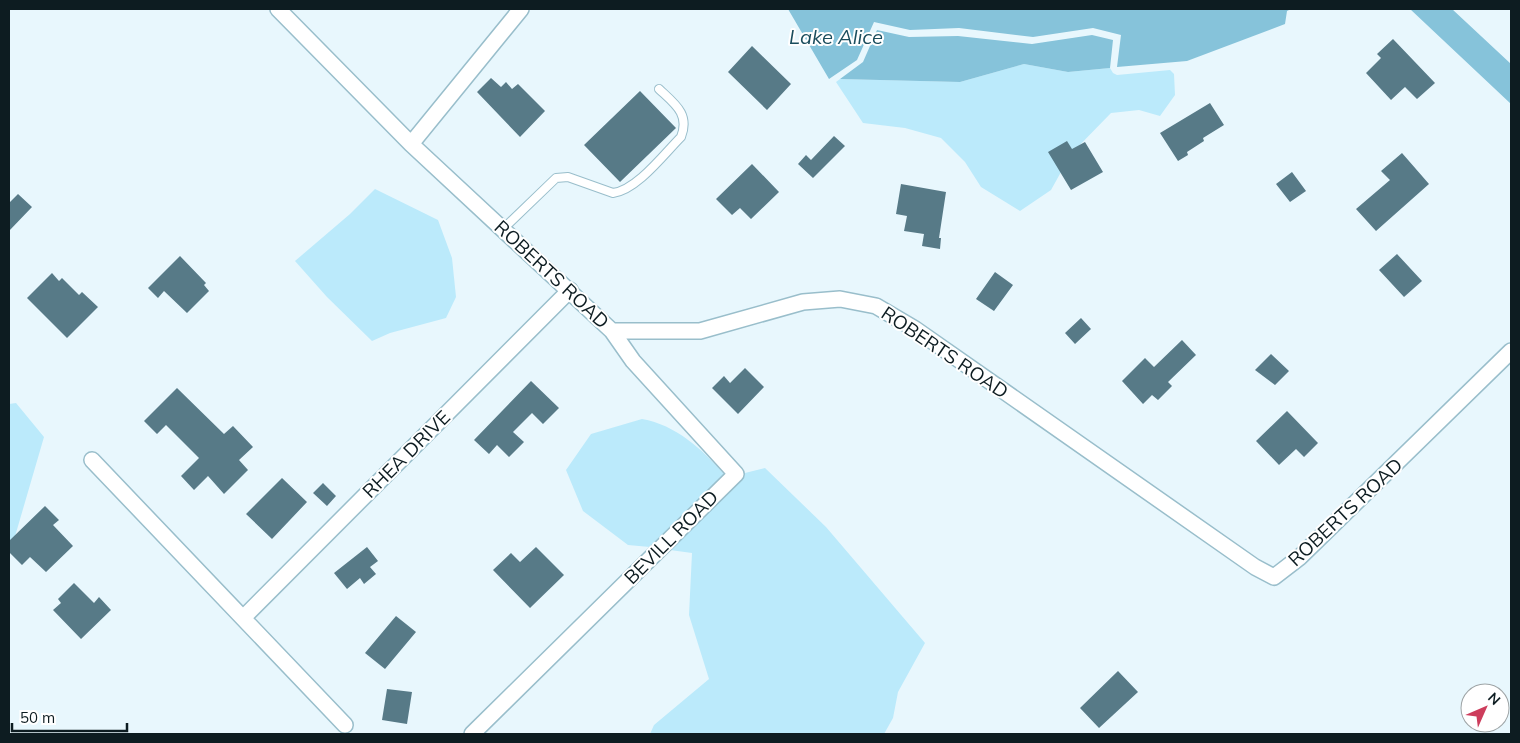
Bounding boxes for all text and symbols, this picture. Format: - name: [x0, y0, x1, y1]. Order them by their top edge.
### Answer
- water label: Lake Alice: [789, 24, 883, 49]
- street label: ROBERTS ROAD: [490, 215, 614, 333]
- street label: ROBERTS ROAD: [877, 301, 1013, 403]
- street label: RHEA DRIVE: [357, 405, 455, 503]
- street label: ROBERTS ROAD: [1283, 453, 1407, 571]
- street label: BEVILL ROAD: [619, 485, 723, 589]
- north arrow: [1460, 683, 1510, 733]
- text: N: [1484, 689, 1504, 709]
- scale bar: [12, 700, 128, 732]
- text: 50 m: [20, 708, 55, 727]

